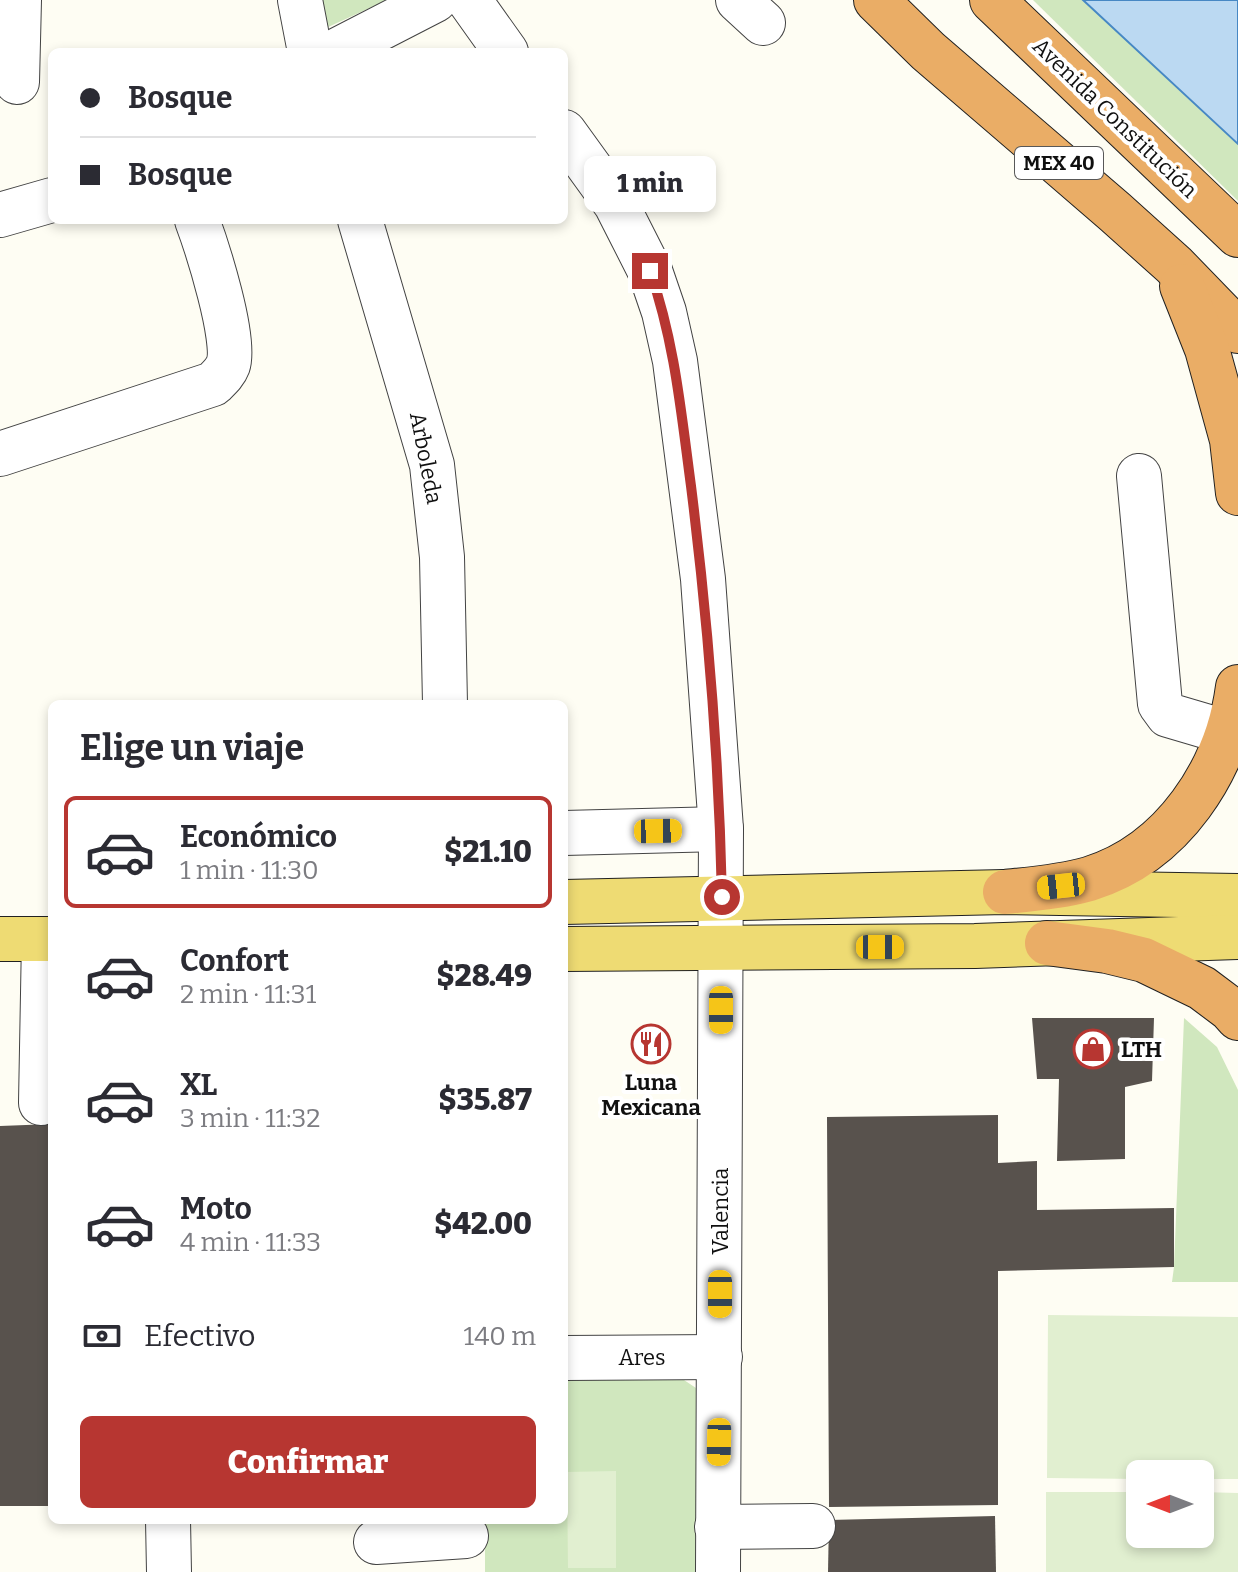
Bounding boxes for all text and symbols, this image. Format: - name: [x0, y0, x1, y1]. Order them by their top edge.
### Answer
- street label: Avenida Constitución: [1027, 32, 1203, 204]
- text: Bosque: [128, 80, 232, 116]
- road number: MEX 40: [1015, 147, 1103, 179]
- callout: 1 min: [584, 155, 716, 211]
- text: Bosque: [128, 157, 232, 193]
- text: 1 min: [617, 168, 683, 199]
- route end: [632, 253, 668, 289]
- street label: Arboleda: [404, 410, 448, 506]
- text: Elige un viaje: [80, 726, 304, 770]
- icon: car: [84, 816, 156, 888]
- text: Económico: [180, 819, 337, 855]
- car: [634, 819, 682, 843]
- text: $21.10: [444, 834, 532, 870]
- text: 1 min · 11:30: [180, 855, 319, 886]
- car: [1036, 872, 1086, 900]
- route start: [704, 879, 740, 915]
- car: [856, 935, 904, 959]
- icon: car: [84, 940, 156, 1012]
- text: Confort: [180, 943, 289, 979]
- text: $28.49: [437, 958, 532, 994]
- text: 2 min · 11:31: [180, 979, 316, 1010]
- car: [709, 986, 733, 1034]
- restaurant icon: Luna Mexicana: [630, 1023, 672, 1065]
- shop icon: LTH: [1072, 1028, 1114, 1070]
- place label: LTH: [1121, 1036, 1162, 1063]
- icon: car: [84, 1064, 156, 1136]
- text: XL: [180, 1067, 217, 1103]
- place label: Luna Mexicana: [601, 1069, 701, 1121]
- text: $35.87: [439, 1082, 532, 1118]
- text: 3 min · 11:32: [180, 1103, 320, 1134]
- street label: Valencia: [707, 1167, 734, 1255]
- icon: car: [84, 1188, 156, 1260]
- text: Moto: [180, 1191, 252, 1227]
- text: $42.00: [434, 1206, 532, 1242]
- text: 4 min · 11:33: [180, 1227, 321, 1258]
- car: [708, 1270, 732, 1318]
- icon: cash: [80, 1314, 124, 1358]
- text: Efectivo: [144, 1318, 256, 1354]
- text: 140 m: [464, 1321, 536, 1352]
- street label: Ares: [619, 1344, 665, 1371]
- button: Confirmar: [80, 1416, 536, 1508]
- car: [707, 1418, 731, 1466]
- north arrow: [1126, 1460, 1214, 1548]
- map controls: [1126, 1460, 1214, 1548]

